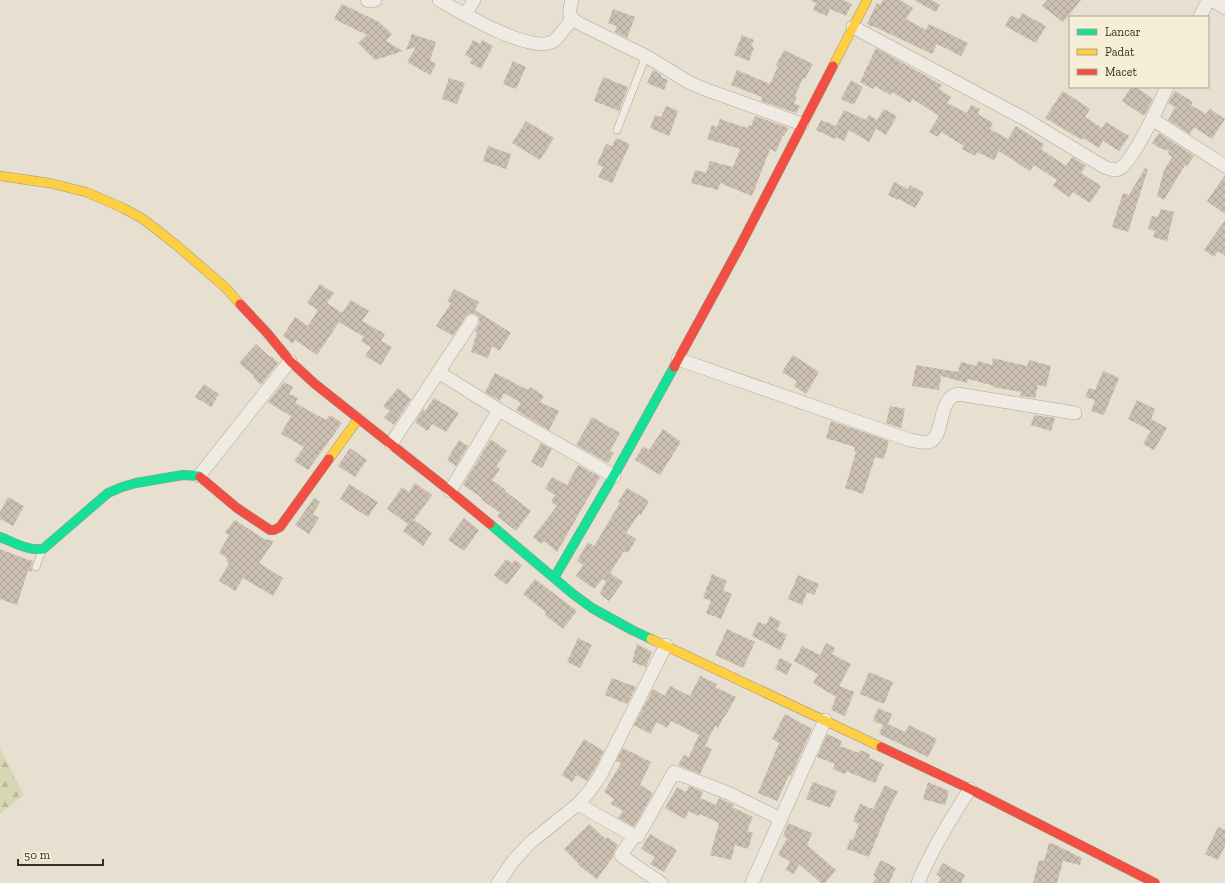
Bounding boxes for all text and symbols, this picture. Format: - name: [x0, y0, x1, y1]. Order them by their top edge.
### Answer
- legend: [1069, 16, 1209, 88]
- text: Lancar: [1105, 25, 1141, 39]
- text: Padat: [1105, 45, 1135, 59]
- text: Macet: [1105, 65, 1137, 79]
- scale bar: [18, 841, 103, 867]
- text: 50 m: [24, 848, 51, 862]

